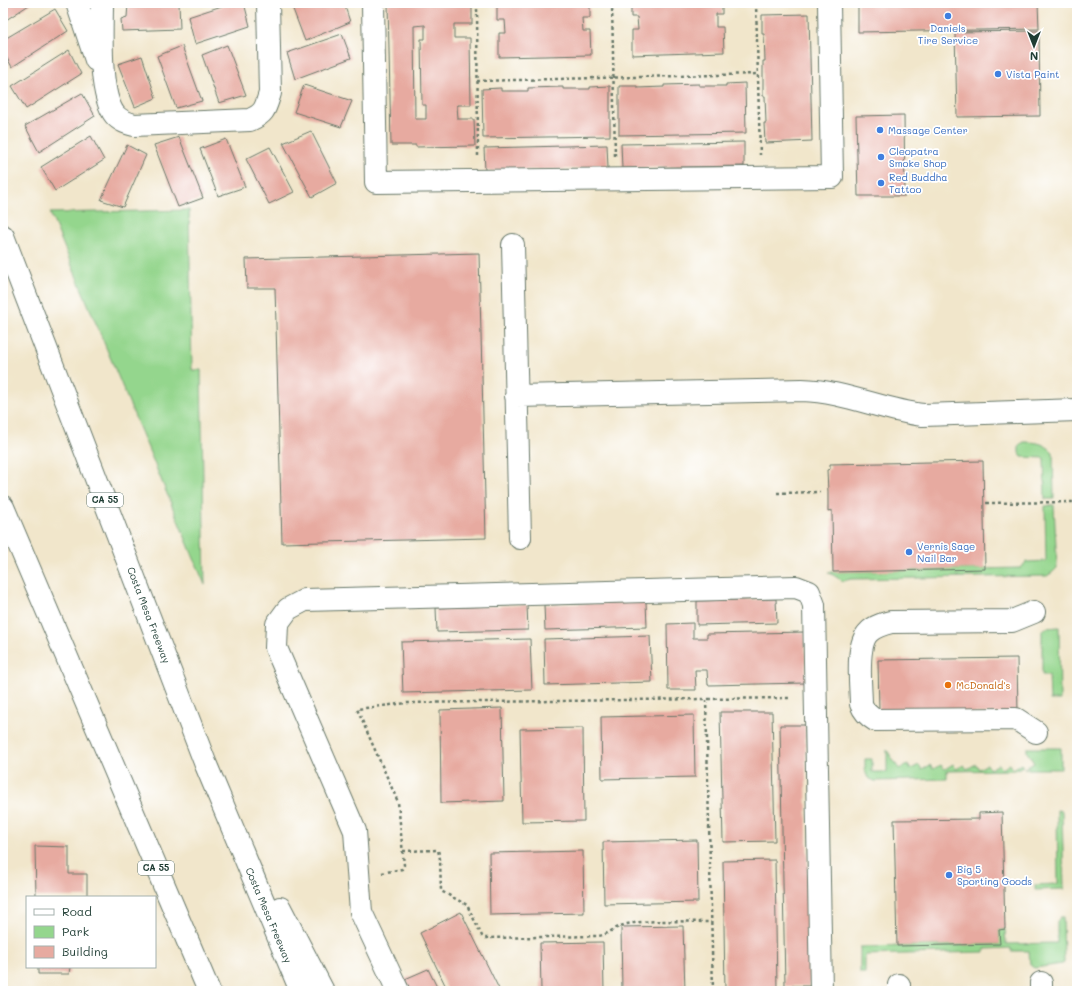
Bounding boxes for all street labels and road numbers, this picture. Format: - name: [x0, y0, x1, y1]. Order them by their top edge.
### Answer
- road number: CA 55: [87, 493, 123, 507]
- street label: Costa Mesa Freeway: [124, 565, 174, 665]
- road number: CA 55: [138, 861, 174, 875]
- street label: Costa Mesa Freeway: [243, 865, 295, 965]

